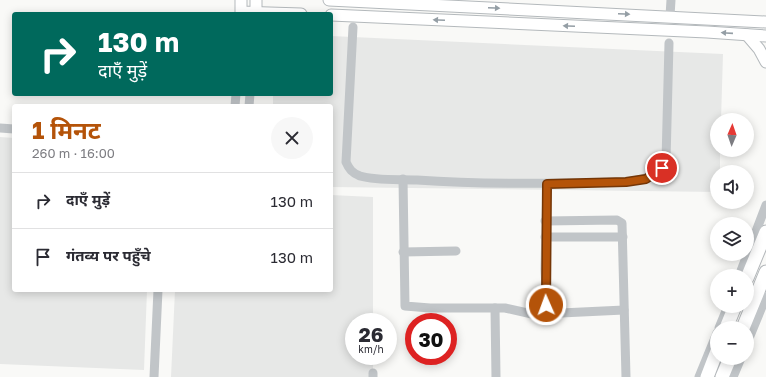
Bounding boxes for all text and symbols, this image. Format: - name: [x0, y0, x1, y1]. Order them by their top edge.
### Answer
- one-way arrow: [488, 5, 501, 11]
- one-way arrow: [618, 11, 631, 17]
- one-way arrow: [433, 16, 445, 23]
- one-way arrow: [563, 22, 575, 29]
- text: 130 m: [98, 25, 179, 58]
- icon: right: [32, 28, 84, 80]
- one-way arrow: [721, 30, 733, 37]
- text: दाएँ मुड़ें: [98, 59, 147, 81]
- north arrow: [710, 113, 754, 157]
- map controls: [710, 113, 754, 365]
- text: 1 मिनट: [32, 115, 101, 144]
- button: close: [271, 117, 313, 159]
- text: 260 m · 16:00: [32, 145, 115, 161]
- pin: [645, 151, 679, 185]
- icon: arrive: [651, 157, 673, 179]
- button: sound: [710, 165, 754, 209]
- icon: right: [32, 190, 54, 212]
- text: दाएँ मुड़ें: [66, 190, 110, 208]
- text: 130 m: [271, 192, 313, 210]
- button: layers: [710, 217, 754, 261]
- icon: arrive: [32, 246, 54, 268]
- text: गंतव्य पर पहुँचे: [66, 246, 151, 264]
- text: 130 m: [271, 248, 313, 266]
- button: +: [710, 269, 754, 313]
- position arrow: [525, 284, 567, 326]
- speed limit sign: 30: [405, 313, 457, 365]
- button: −: [710, 321, 754, 365]
- text: 26: [359, 322, 383, 346]
- text: km/h: [358, 343, 384, 355]

